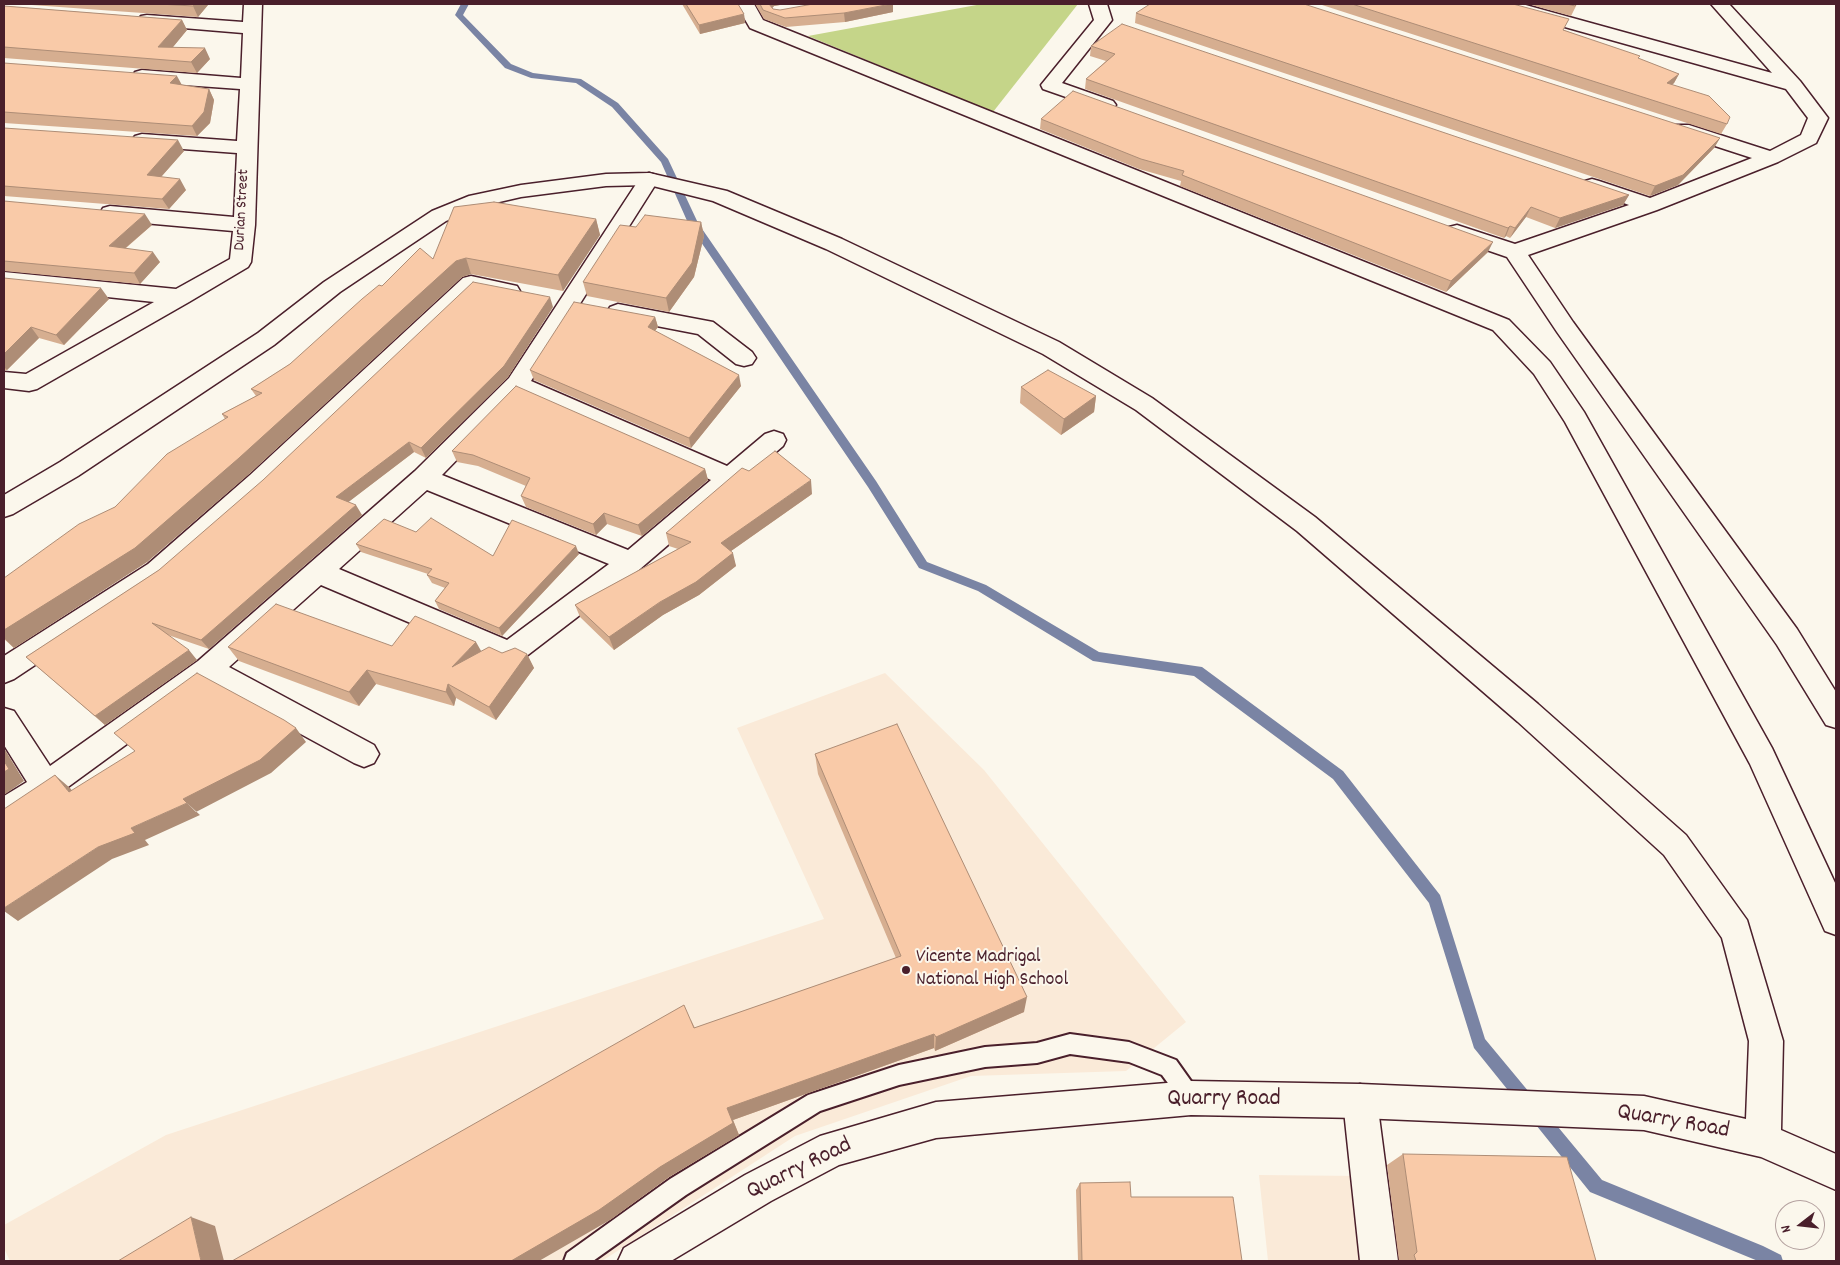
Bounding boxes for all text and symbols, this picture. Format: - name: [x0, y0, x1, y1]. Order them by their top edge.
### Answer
- street label: Durian Street: [231, 169, 255, 251]
- place label: Vicente Madrigal National High School: [916, 946, 1068, 993]
- marker: Vicente Madrigal National High School: [900, 964, 912, 976]
- street label: Quarry Road: [1167, 1087, 1281, 1115]
- street label: Quarry Road: [1615, 1099, 1731, 1147]
- street label: Quarry Road: [743, 1132, 857, 1208]
- north arrow: [1775, 1200, 1825, 1250]
- text: N: [1776, 1223, 1797, 1235]

